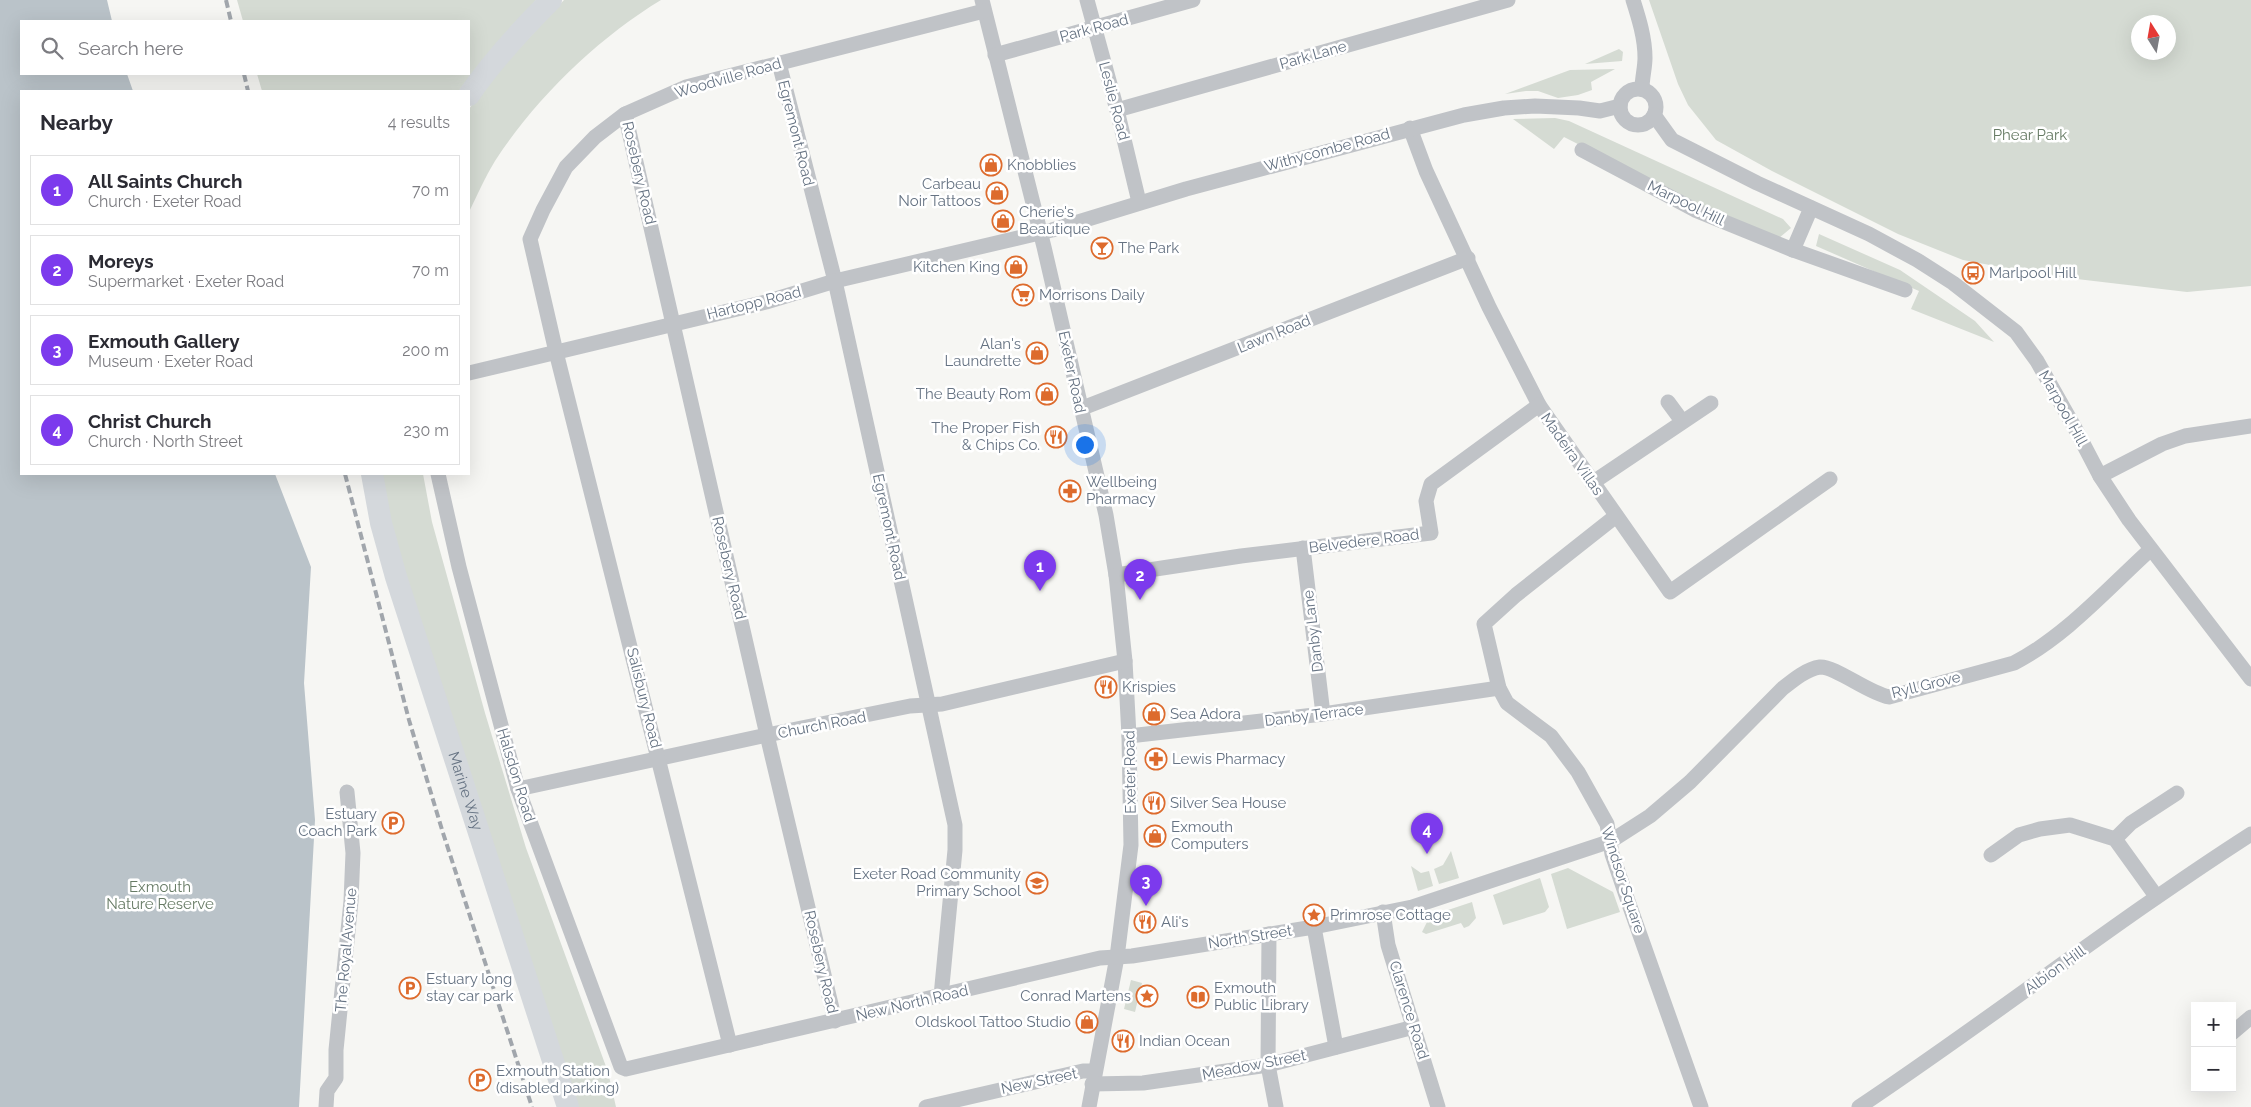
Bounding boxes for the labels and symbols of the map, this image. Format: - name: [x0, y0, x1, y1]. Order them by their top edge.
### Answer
- street label: Park Road: [1058, 10, 1130, 46]
- north arrow: [2131, 15, 2176, 60]
- street label: Park Lane: [1277, 37, 1349, 73]
- street label: Woodville Road: [673, 54, 783, 102]
- street label: Leslie Road: [1095, 60, 1133, 142]
- street label: Egremont Road: [774, 78, 818, 188]
- street label: Rosebery Road: [618, 120, 660, 226]
- street label: Withycombe Road: [1262, 125, 1392, 175]
- park label: Phear Park: [1993, 126, 2067, 144]
- shop icon: Knobblies: [979, 153, 1003, 177]
- place label: Knobblies: [1007, 156, 1076, 174]
- place label: Carbeau Noir Tattoos: [898, 175, 981, 210]
- street label: Marpool Hill: [1644, 177, 1728, 230]
- shop icon: Carbeau Noir Tattoos: [985, 181, 1009, 205]
- place label: Cherie's Beautique: [1019, 203, 1090, 238]
- shop icon: Cherie's Beautique: [991, 209, 1015, 233]
- bar icon: The Park: [1090, 236, 1114, 260]
- place label: The Park: [1118, 239, 1179, 257]
- shop icon: Kitchen King: [1004, 255, 1028, 279]
- place label: Kitchen King: [913, 258, 1000, 276]
- bus stop icon: Marlpool Hill: [1961, 261, 1985, 285]
- place label: Marlpool Hill: [1989, 264, 2078, 282]
- street label: Hartopp Road: [705, 283, 803, 323]
- supermarket icon: Morrisons Daily: [1011, 283, 1035, 307]
- place label: Morrisons Daily: [1039, 286, 1145, 304]
- street label: Lawn Road: [1235, 311, 1313, 357]
- street label: Exeter Road: [1055, 329, 1089, 415]
- place label: Alan's Laundrette: [945, 335, 1021, 370]
- shop icon: Alan's Laundrette: [1025, 341, 1049, 365]
- street label: Marpool Hill: [2035, 367, 2092, 450]
- shop icon: The Beauty Rom: [1035, 382, 1059, 406]
- place label: The Beauty Rom: [916, 385, 1031, 403]
- street label: Madeira Villas: [1537, 409, 1607, 499]
- place label: The Proper Fish & Chips Co.: [931, 419, 1040, 454]
- restaurant icon: The Proper Fish & Chips Co.: [1044, 425, 1068, 449]
- your location: [1072, 432, 1098, 458]
- street label: Egremont Road: [869, 472, 909, 582]
- place label: Wellbeing Pharmacy: [1086, 473, 1157, 508]
- pharmacy icon: Wellbeing Pharmacy: [1058, 479, 1082, 503]
- street label: Rosebery Road: [708, 515, 750, 621]
- street label: Belvedere Road: [1308, 525, 1420, 557]
- pin: 1: [1024, 550, 1056, 591]
- pin: 2: [1124, 559, 1156, 600]
- street label: Danby Lane: [1299, 589, 1327, 673]
- street label: Salisbury Road: [623, 646, 665, 750]
- street label: Ryll Grove: [1890, 668, 1963, 702]
- restaurant icon: Krispies: [1094, 675, 1118, 699]
- place label: Krispies: [1122, 678, 1176, 696]
- street label: Danby Terrace: [1263, 700, 1365, 730]
- shop icon: Sea Adora: [1142, 702, 1166, 726]
- place label: Sea Adora: [1170, 705, 1241, 723]
- street label: Church Road: [776, 708, 868, 742]
- street label: Halsdon Road: [493, 726, 539, 824]
- street label: Exeter Road: [1120, 730, 1140, 814]
- pharmacy icon: Lewis Pharmacy: [1144, 747, 1168, 771]
- street label: Marine Way: [444, 750, 487, 833]
- place label: Lewis Pharmacy: [1172, 750, 1285, 768]
- restaurant icon: Silver Sea House: [1142, 791, 1166, 815]
- place label: Silver Sea House: [1170, 794, 1286, 812]
- place label: Estuary Coach Park: [298, 805, 377, 840]
- parking icon: Estuary Coach Park: [381, 811, 405, 835]
- pin: 4: [1411, 813, 1443, 854]
- place label: Exmouth Computers: [1171, 818, 1248, 853]
- shop icon: Exmouth Computers: [1143, 824, 1167, 848]
- street label: Windsor Square: [1597, 824, 1649, 936]
- place label: Exeter Road Community Primary School: [853, 865, 1022, 900]
- pin: 3: [1130, 865, 1162, 906]
- school or university icon: Exeter Road Community Primary School: [1025, 871, 1049, 895]
- park label: Exmouth Nature Reserve: [106, 878, 214, 913]
- street label: The Royal Avenue: [332, 887, 360, 1013]
- place icon: Primrose Cottage: [1302, 903, 1326, 927]
- place label: Primrose Cottage: [1330, 906, 1451, 924]
- street label: Rosebery Road: [800, 909, 842, 1015]
- restaurant icon: Ali's: [1133, 910, 1157, 934]
- place label: Ali's: [1161, 913, 1189, 931]
- street label: North Street: [1207, 921, 1293, 953]
- street label: Albion Hill: [2021, 941, 2090, 998]
- street label: Clarence Road: [1385, 959, 1433, 1061]
- place label: Estuary long stay car park: [426, 970, 514, 1005]
- parking icon: Estuary long stay car park: [398, 976, 422, 1000]
- place label: Exmouth Public Library: [1214, 979, 1309, 1014]
- street label: New North Road: [854, 981, 970, 1025]
- place icon: Conrad Martens: [1135, 984, 1159, 1008]
- library icon: Exmouth Public Library: [1186, 985, 1210, 1009]
- place label: Conrad Martens: [1020, 987, 1131, 1005]
- shop icon: Oldskool Tattoo Studio: [1075, 1010, 1099, 1034]
- place label: Oldskool Tattoo Studio: [915, 1013, 1071, 1031]
- restaurant icon: Indian Ocean: [1111, 1029, 1135, 1053]
- place label: Indian Ocean: [1139, 1032, 1230, 1050]
- street label: Meadow Street: [1201, 1046, 1307, 1084]
- place label: Exmouth Station (disabled parking): [496, 1062, 619, 1097]
- street label: New Street: [999, 1064, 1079, 1098]
- parking icon: Exmouth Station (disabled parking): [468, 1068, 492, 1092]

